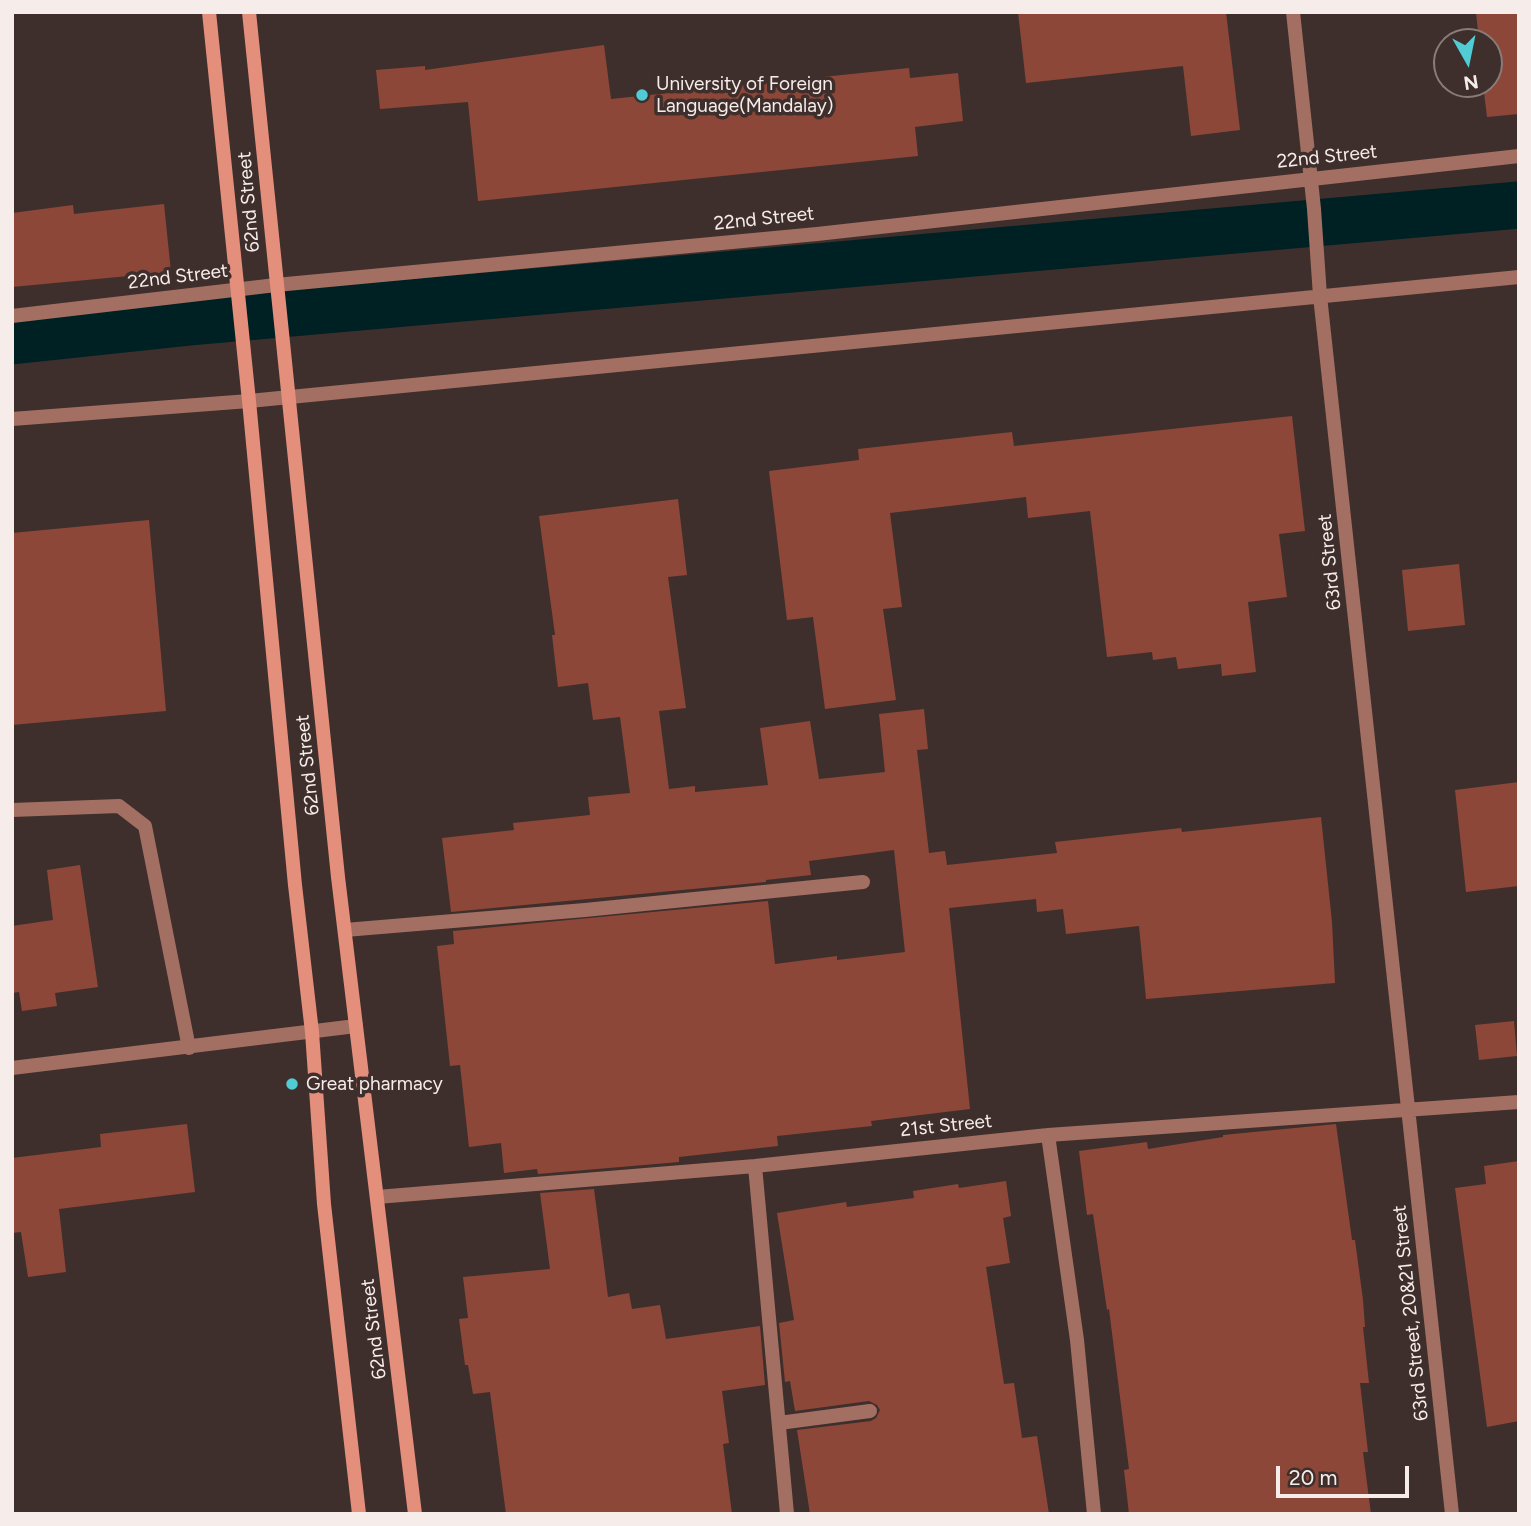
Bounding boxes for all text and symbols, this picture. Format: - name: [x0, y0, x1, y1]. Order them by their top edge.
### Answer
- north arrow: [1433, 28, 1503, 98]
- text: N: [1462, 70, 1480, 95]
- place label: University of Foreign Language(Mandalay): [656, 73, 833, 117]
- marker: University of Foreign Language(Mandalay): [634, 87, 650, 103]
- street label: 22nd Street: [1276, 140, 1378, 174]
- street label: 62nd Street: [233, 151, 265, 253]
- street label: 22nd Street: [713, 202, 815, 236]
- street label: 22nd Street: [127, 260, 229, 294]
- street label: 63rd Street: [1314, 513, 1346, 611]
- street label: 62nd Street: [291, 714, 325, 816]
- place label: Great pharmacy: [306, 1073, 443, 1095]
- marker: Great pharmacy: [284, 1076, 300, 1092]
- street label: 21st Street: [899, 1110, 993, 1142]
- street label: 63rd Street, 20&21 Street: [1388, 1204, 1434, 1422]
- street label: 62nd Street: [357, 1277, 391, 1381]
- scale bar: [1279, 1452, 1412, 1496]
- text: 20 m: [1289, 1465, 1337, 1490]

